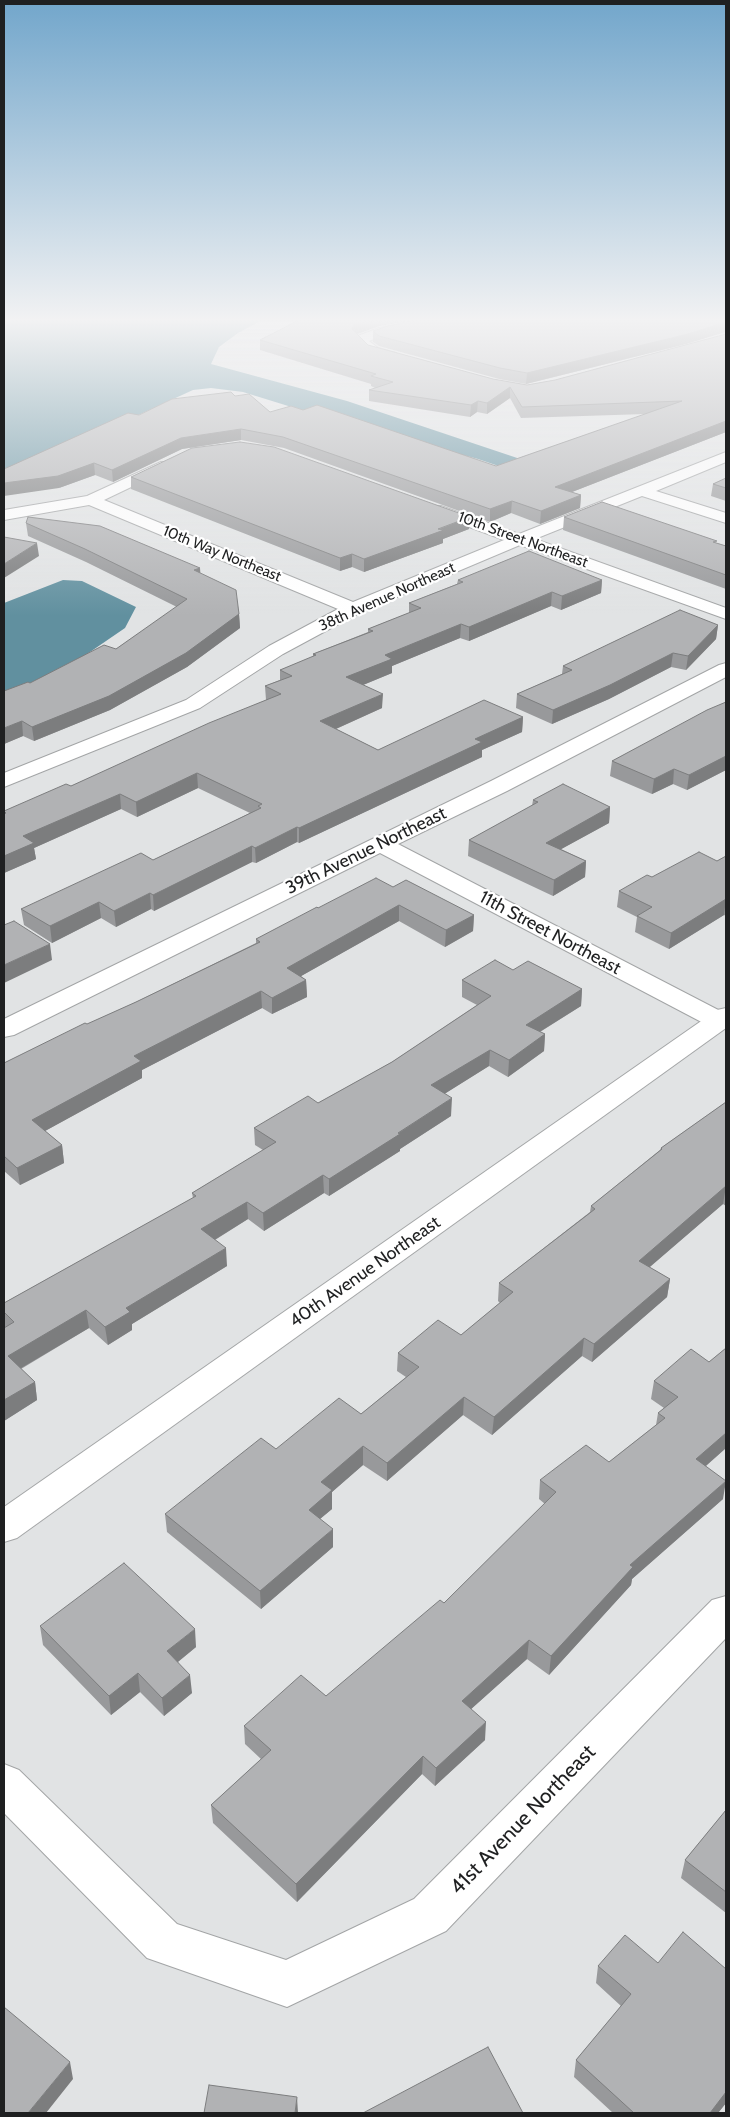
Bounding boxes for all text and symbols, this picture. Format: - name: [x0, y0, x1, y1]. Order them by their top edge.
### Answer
- street label: 10th Street Northeast: [456, 508, 590, 572]
- street label: 10th Way Northeast: [160, 522, 284, 586]
- street label: 38th Avenue Northeast: [316, 559, 458, 635]
- street label: 39th Avenue Northeast: [282, 803, 450, 899]
- street label: 11th Street Northeast: [476, 887, 624, 979]
- street label: 40th Avenue Northeast: [285, 1212, 445, 1332]
- street label: 41st Avenue Northeast: [445, 1740, 601, 1900]

